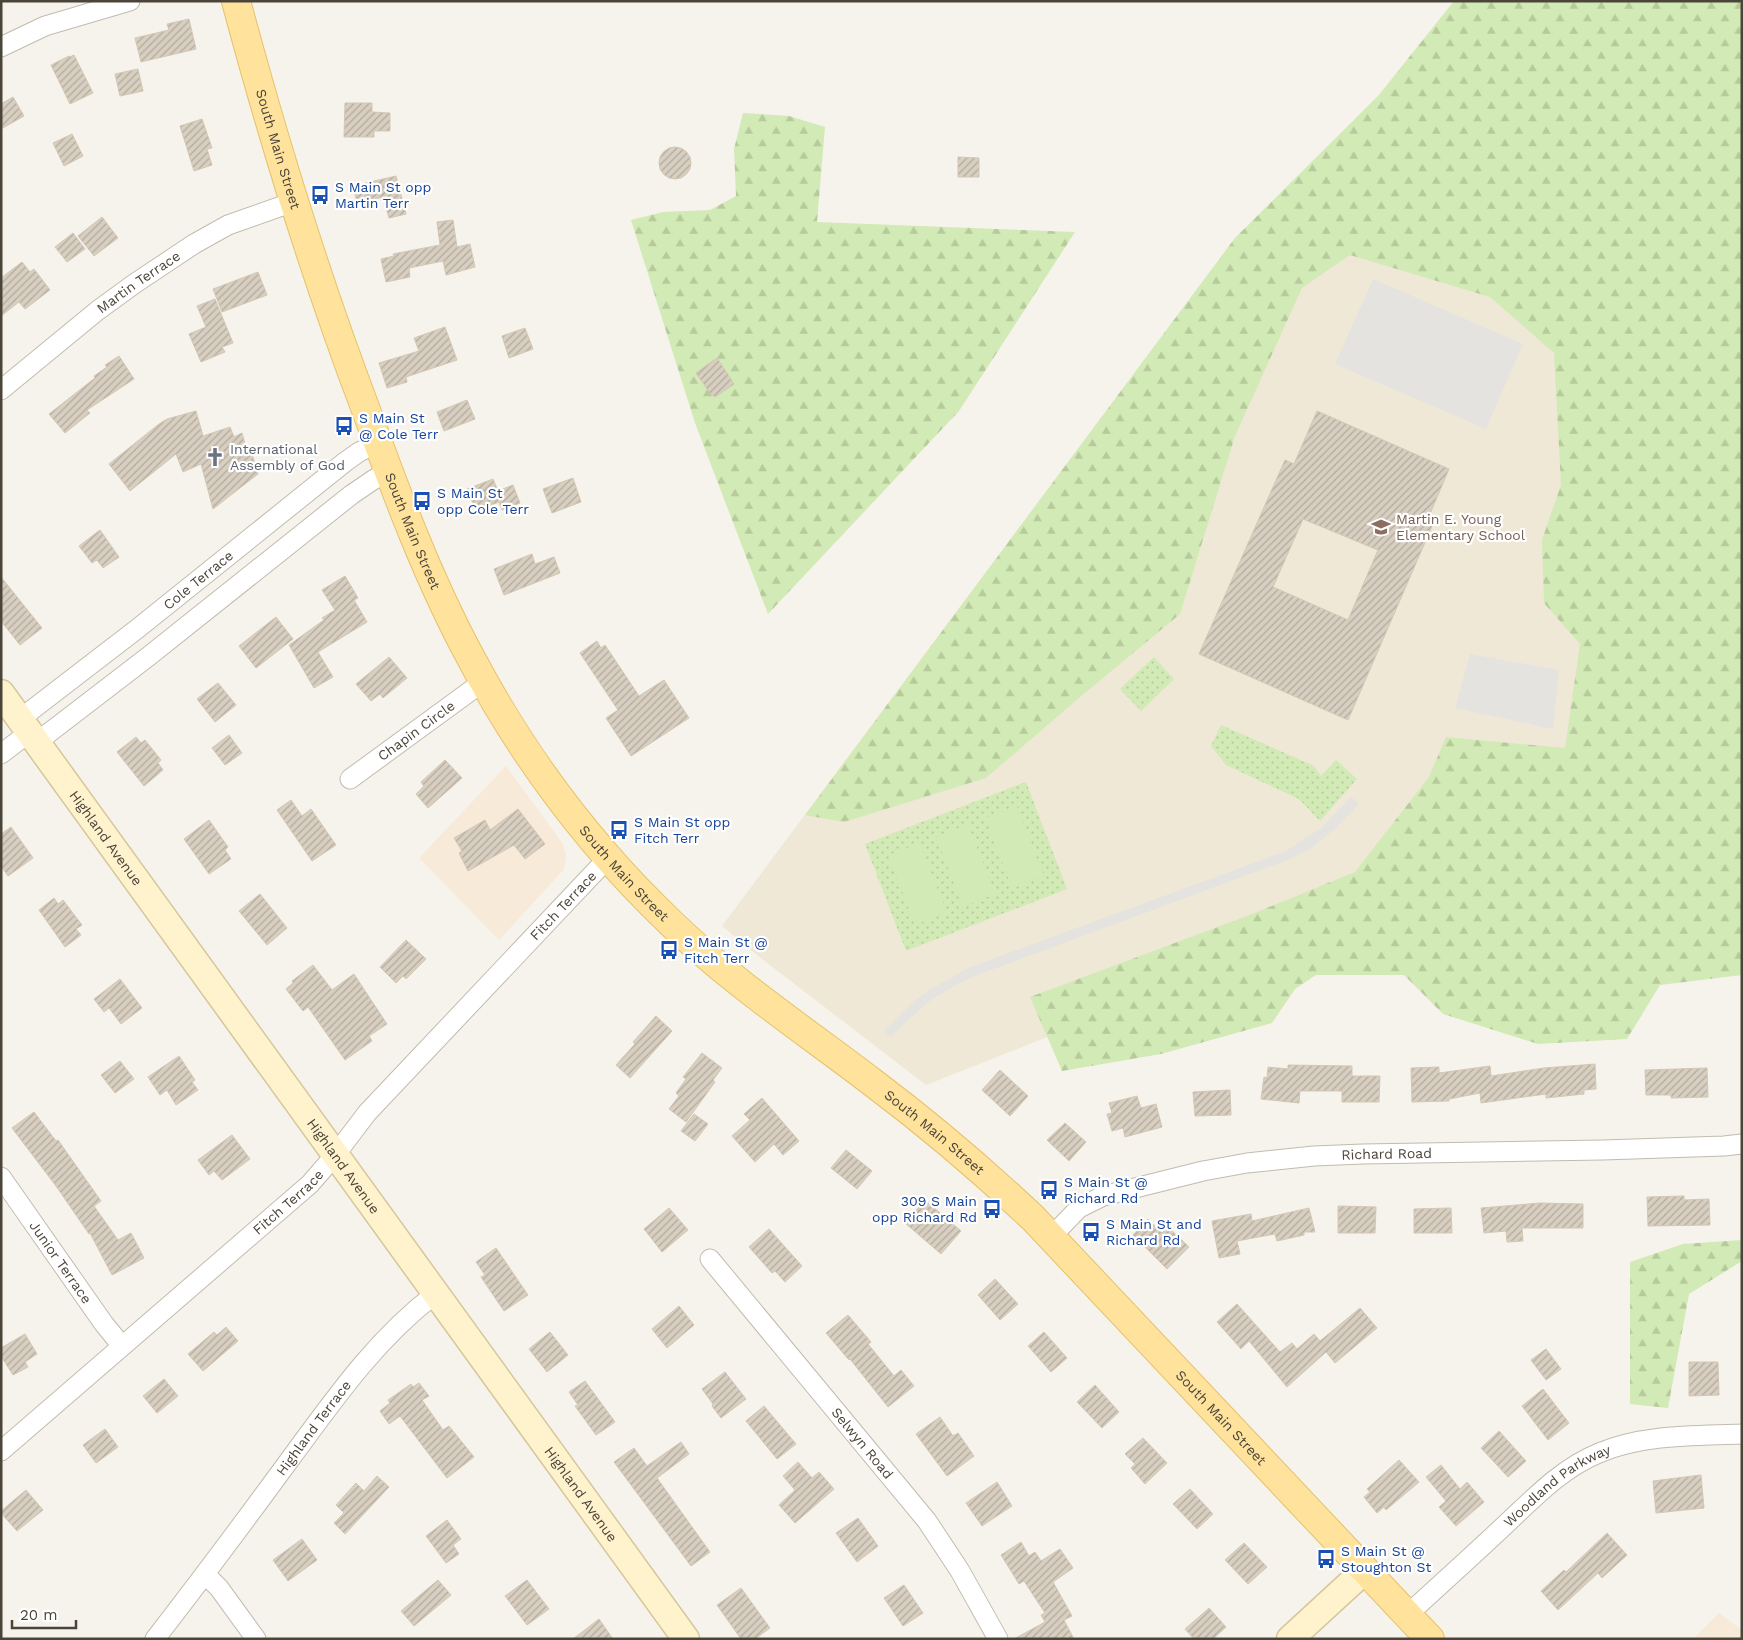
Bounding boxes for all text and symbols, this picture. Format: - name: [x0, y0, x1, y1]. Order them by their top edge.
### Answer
- street label: South Main Street: [253, 87, 304, 211]
- place label: S Main St opp Martin Terr: [335, 179, 431, 211]
- bus stop icon: S Main St opp Martin Terr: [309, 184, 331, 206]
- street label: Martin Terrace: [94, 247, 183, 316]
- place label: S Main St @ Cole Terr: [359, 410, 439, 442]
- bus stop icon: S Main St @ Cole Terr: [333, 415, 355, 437]
- place label: International Assembly of God: [230, 441, 345, 473]
- church icon: International Assembly of God: [204, 446, 226, 468]
- street label: South Main Street: [382, 470, 444, 592]
- place label: S Main St opp Cole Terr: [437, 485, 529, 517]
- bus stop icon: S Main St opp Cole Terr: [411, 490, 433, 512]
- place label: Martin E. Young Elementary School: [1396, 511, 1526, 543]
- school or university icon: Martin E. Young Elementary School: [1370, 516, 1392, 538]
- street label: Cole Terrace: [160, 547, 236, 613]
- street label: Chapin Circle: [375, 697, 458, 764]
- street label: Highland Avenue: [66, 787, 146, 889]
- place label: S Main St opp Fitch Terr: [634, 814, 730, 846]
- bus stop icon: S Main St opp Fitch Terr: [608, 819, 630, 841]
- street label: South Main Street: [576, 822, 672, 925]
- street label: Fitch Terrace: [527, 868, 600, 943]
- place label: S Main St @ Fitch Terr: [684, 934, 768, 966]
- bus stop icon: S Main St @ Fitch Terr: [658, 939, 680, 961]
- street label: South Main Street: [881, 1086, 988, 1178]
- street label: Highland Avenue: [304, 1115, 383, 1217]
- street label: Richard Road: [1341, 1145, 1432, 1163]
- street label: Fitch Terrace: [250, 1167, 327, 1238]
- place label: S Main St @ Richard Rd: [1064, 1174, 1148, 1206]
- bus stop icon: S Main St @ Richard Rd: [1038, 1179, 1060, 1201]
- place label: 309 S Main opp Richard Rd: [872, 1193, 977, 1225]
- bus stop icon: 309 S Main opp Richard Rd: [981, 1198, 1003, 1220]
- place label: S Main St and Richard Rd: [1106, 1216, 1202, 1248]
- street label: Junior Terrace: [26, 1218, 95, 1307]
- bus stop icon: S Main St and Richard Rd: [1080, 1221, 1102, 1243]
- street label: South Main Street: [1173, 1367, 1270, 1468]
- street label: Highland Terrace: [273, 1377, 354, 1479]
- street label: Selwyn Road: [828, 1404, 897, 1482]
- street label: Woodland Parkway: [1500, 1441, 1613, 1530]
- street label: Highland Avenue: [541, 1443, 621, 1545]
- place label: S Main St @ Stoughton St: [1341, 1543, 1432, 1575]
- bus stop icon: S Main St @ Stoughton St: [1315, 1548, 1337, 1570]
- scale bar: [12, 1598, 76, 1630]
- text: 20 m: [20, 1606, 58, 1624]

